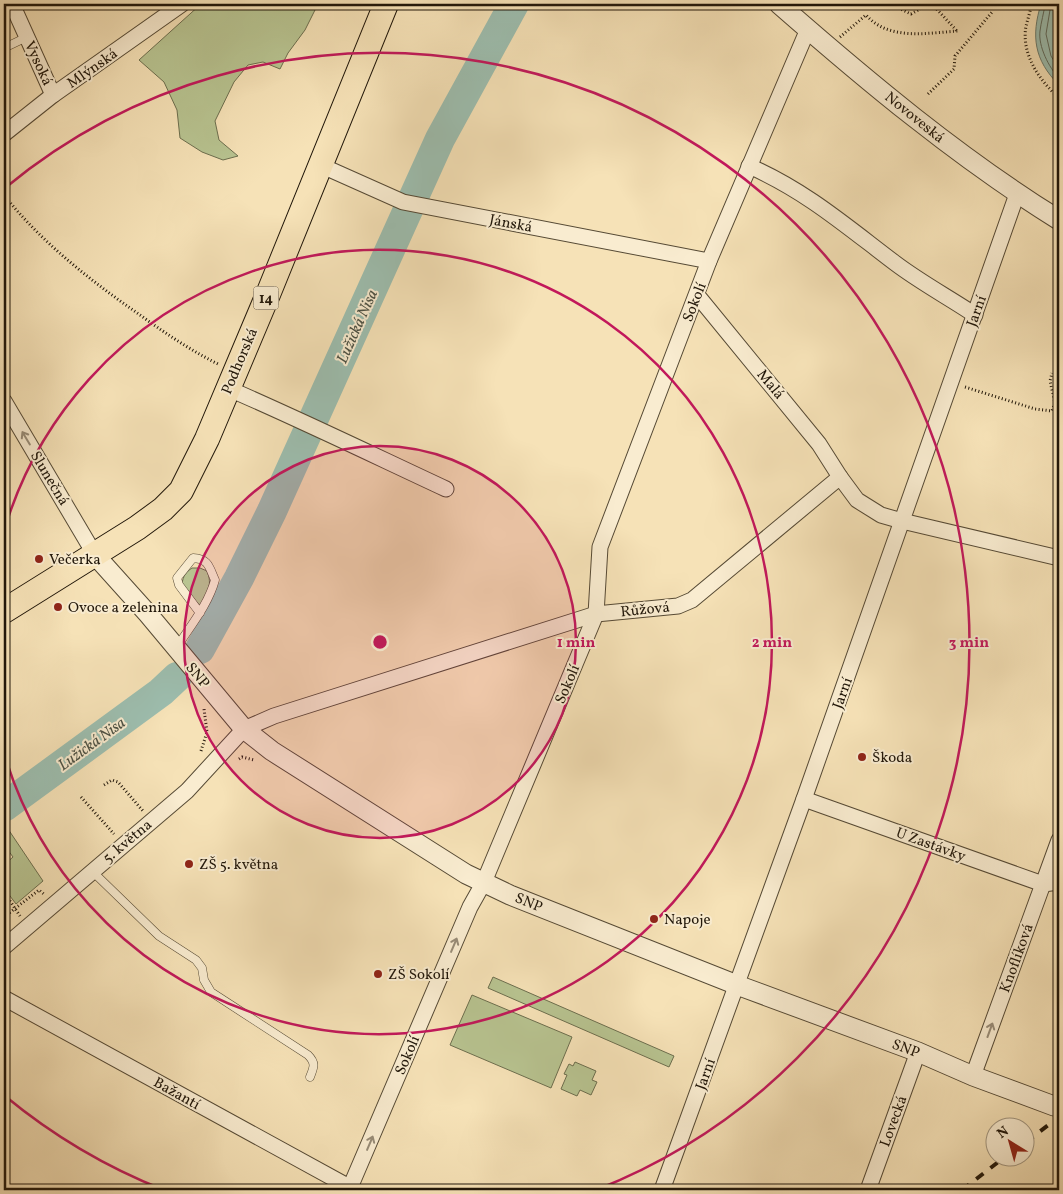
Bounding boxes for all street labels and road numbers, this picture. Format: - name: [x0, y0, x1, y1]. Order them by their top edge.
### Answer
- street label: Vysoká: [18, 38, 57, 89]
- street label: Mlýnská: [63, 44, 122, 94]
- street label: Novoveská: [880, 88, 948, 149]
- street label: Jánská: [487, 210, 534, 239]
- street label: Sokolí: [678, 279, 713, 325]
- road number: 14: [254, 286, 278, 310]
- street label: Jarní: [962, 292, 993, 330]
- street label: Podhorská: [217, 325, 264, 398]
- street label: Malá: [751, 365, 789, 405]
- street label: Slunečná: [24, 447, 73, 510]
- street label: Růžová: [619, 597, 671, 624]
- street label: SNP: [180, 658, 214, 694]
- street label: Sokolí: [551, 661, 586, 708]
- street label: Jarní: [828, 674, 859, 712]
- street label: 5. května: [99, 815, 157, 869]
- street label: U Zastávky: [893, 823, 968, 868]
- street label: SNP: [511, 888, 546, 918]
- street label: Knoflíková: [995, 921, 1040, 996]
- street label: Sokolí: [391, 1032, 426, 1079]
- street label: SNP: [889, 1035, 923, 1064]
- street label: Jarní: [691, 1055, 722, 1093]
- street label: Bažantí: [149, 1073, 204, 1116]
- street label: Lovecká: [875, 1093, 913, 1150]

